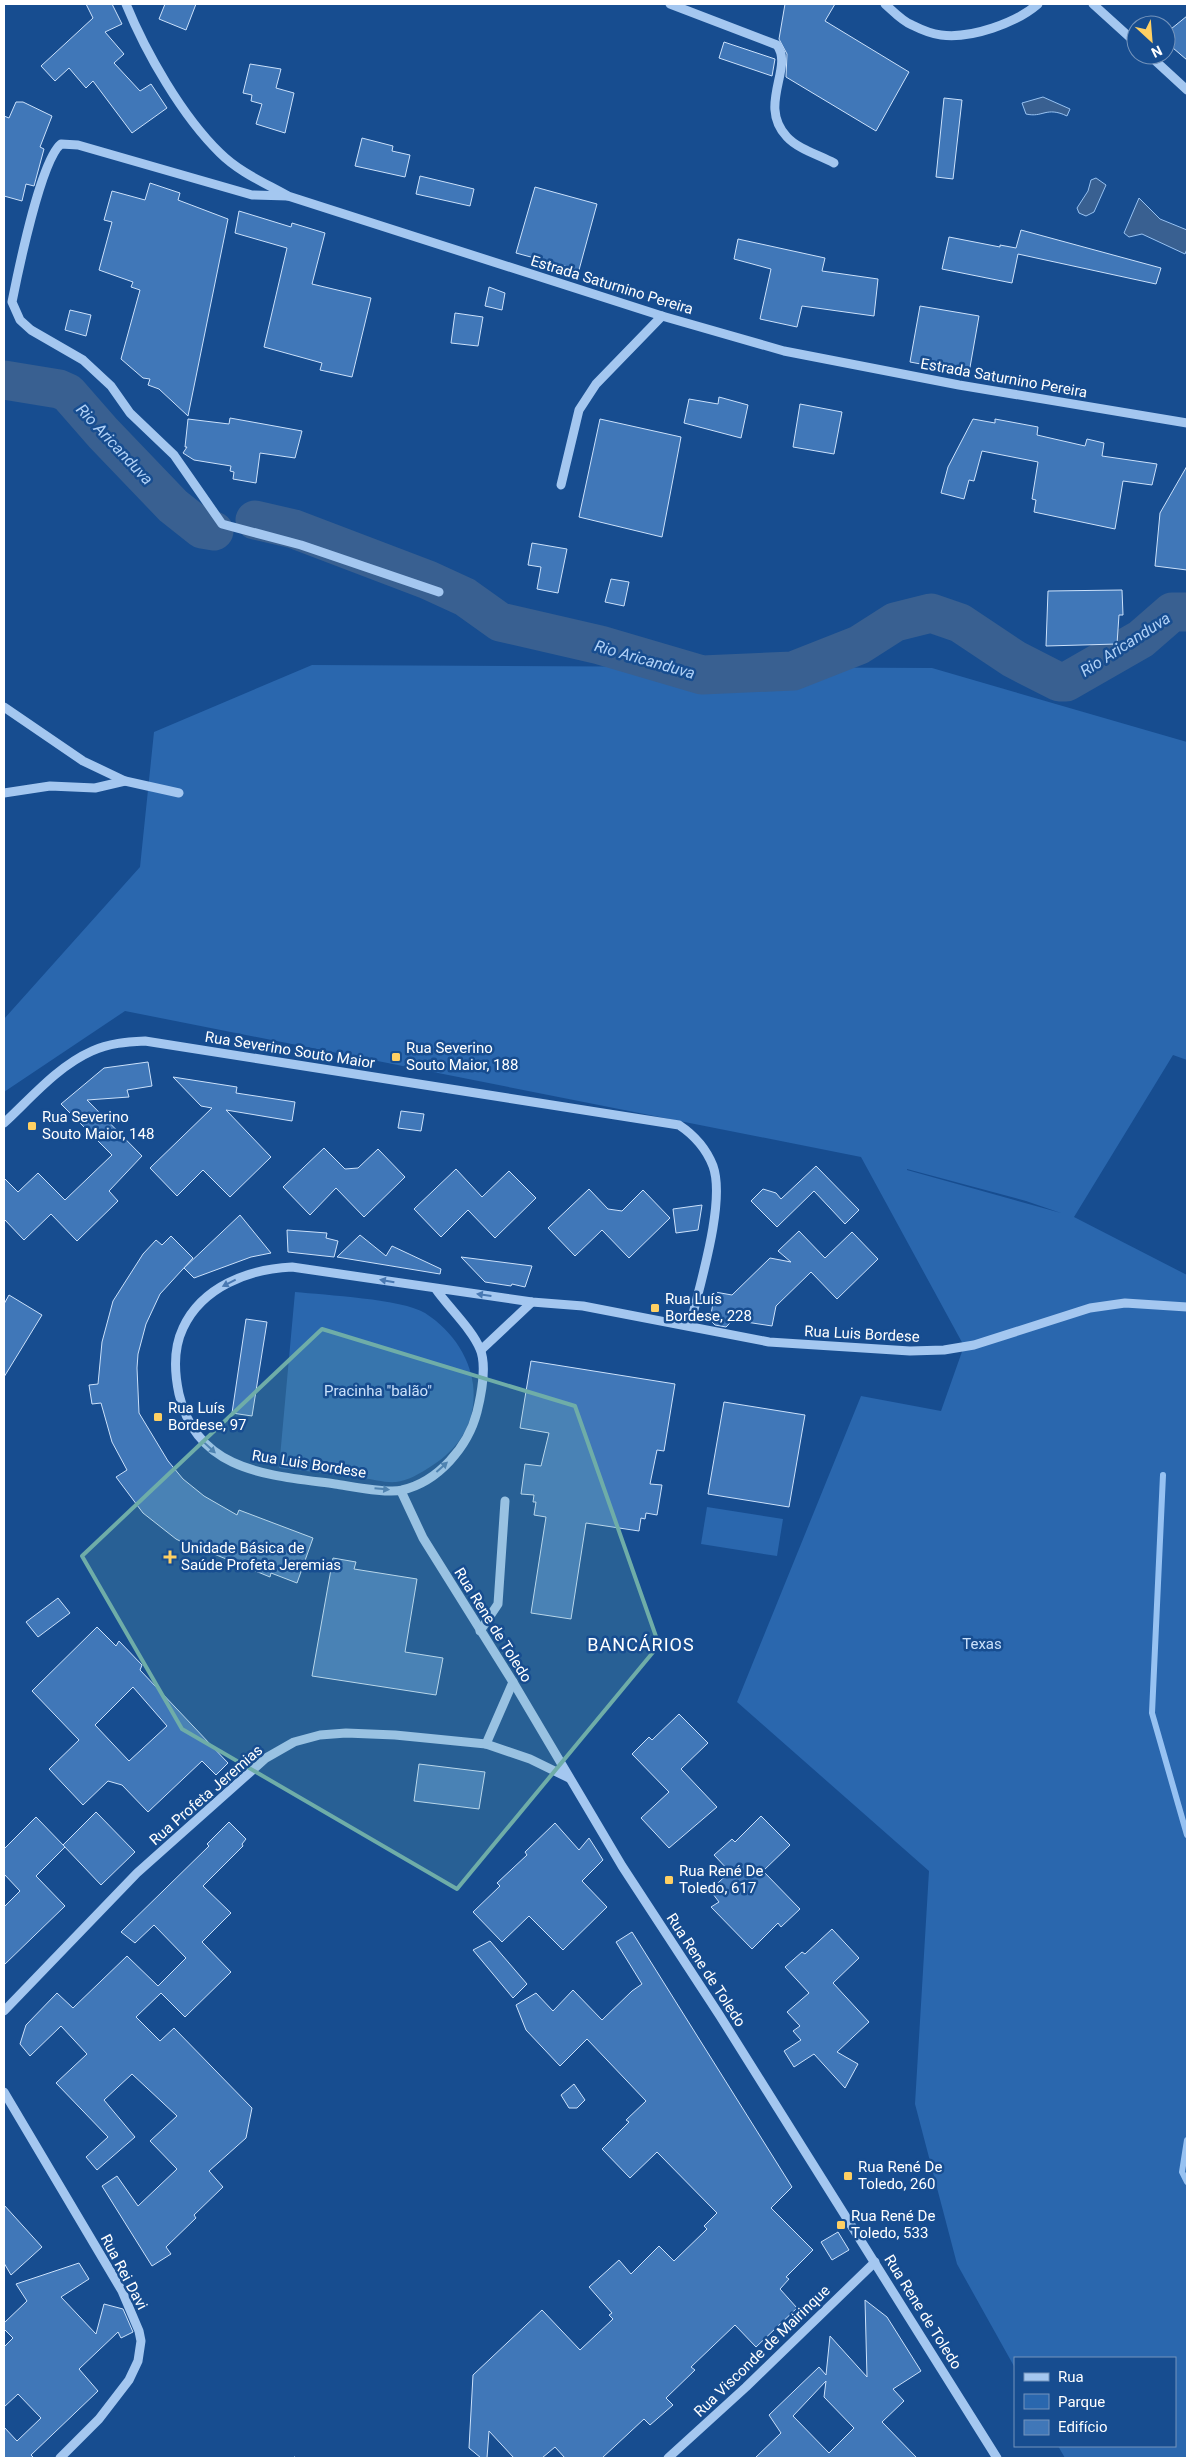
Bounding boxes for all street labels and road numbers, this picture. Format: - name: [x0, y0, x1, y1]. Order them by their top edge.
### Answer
- street label: Estrada Saturnino Pereira: [529, 252, 695, 318]
- street label: Estrada Saturnino Pereira: [919, 354, 1089, 402]
- street label: Rua Severino Souto Maior: [204, 1028, 376, 1072]
- street label: Rua Luis Bordese: [804, 1322, 920, 1346]
- street label: Rua Luis Bordese: [251, 1446, 367, 1482]
- street label: Rua Rene de Toledo: [450, 1564, 536, 1686]
- street label: Rua Profeta Jeremias: [146, 1741, 266, 1849]
- street label: Rua Rene de Toledo: [663, 1910, 749, 2030]
- street label: Rua Rei Davi: [97, 2231, 151, 2313]
- street label: Rua Rene de Toledo: [880, 2251, 966, 2373]
- street label: Rua Visconde de Mairinque: [690, 2281, 834, 2421]

